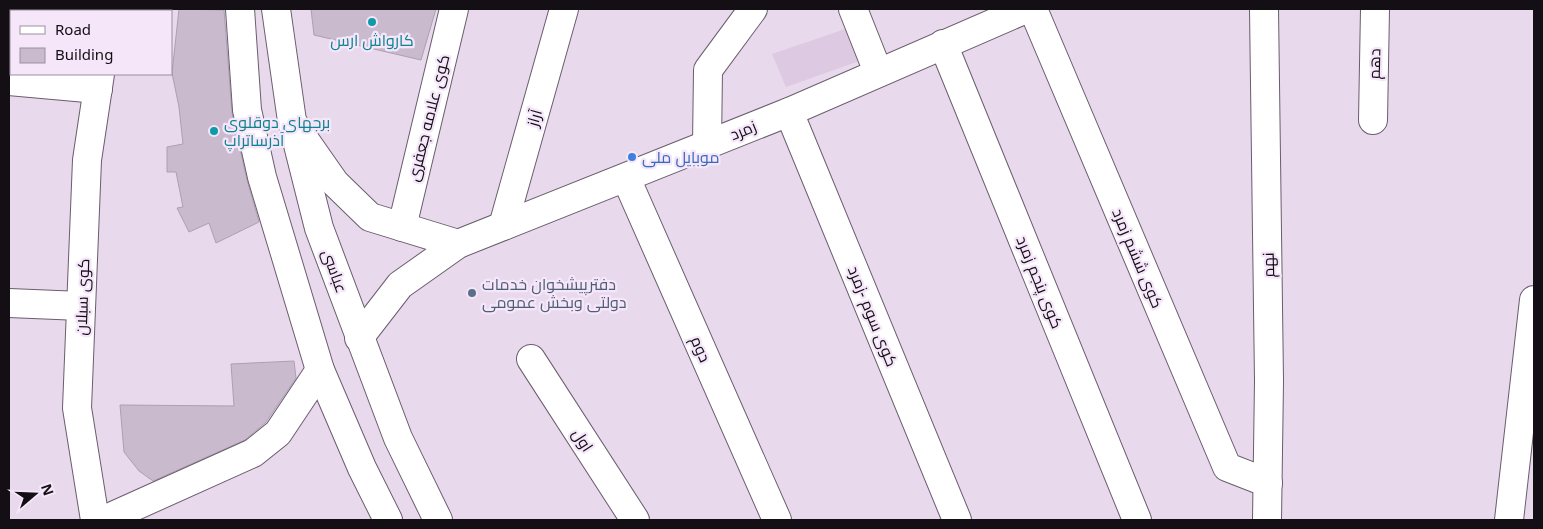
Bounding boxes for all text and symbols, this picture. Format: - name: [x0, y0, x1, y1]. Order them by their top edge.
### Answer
- legend: [10, 10, 172, 75]
- marker: کارواش ارس: [366, 16, 378, 28]
- text: Road: [55, 19, 91, 39]
- place label: کارواش ارس: [330, 29, 414, 51]
- text: Building: [55, 44, 113, 64]
- street label: دهم: [1363, 48, 1386, 80]
- street label: کوی علامه جعفری: [402, 52, 454, 184]
- street label: آراز: [521, 106, 547, 130]
- place label: برجهای دوقلوی آذرساتراپ: [224, 111, 330, 152]
- street label: زمرد: [726, 115, 760, 145]
- marker: برجهای دوقلوی آذرساتراپ: [208, 125, 220, 137]
- place label: موبایل ملی: [642, 146, 719, 168]
- marker: موبایل ملی: [626, 151, 638, 163]
- street label: کوی ششم زمرد: [1106, 205, 1169, 312]
- street label: کوی پنجم زمرد: [1011, 232, 1069, 332]
- street label: عباسى: [317, 246, 353, 296]
- street label: نهم: [1257, 252, 1280, 278]
- street label: کوی سبلان: [70, 258, 94, 336]
- street label: کوی سوم -زمرد: [842, 262, 903, 370]
- place label: دفترپیشخوان خدمات دولتی وبخش عمومی: [482, 273, 627, 313]
- marker: دفترپیشخوان خدمات دولتی وبخش عمومی: [466, 287, 478, 299]
- street label: دوم: [685, 332, 716, 366]
- street label: اول: [567, 424, 599, 456]
- north arrow: [10, 469, 60, 519]
- text: N: [37, 481, 59, 498]

